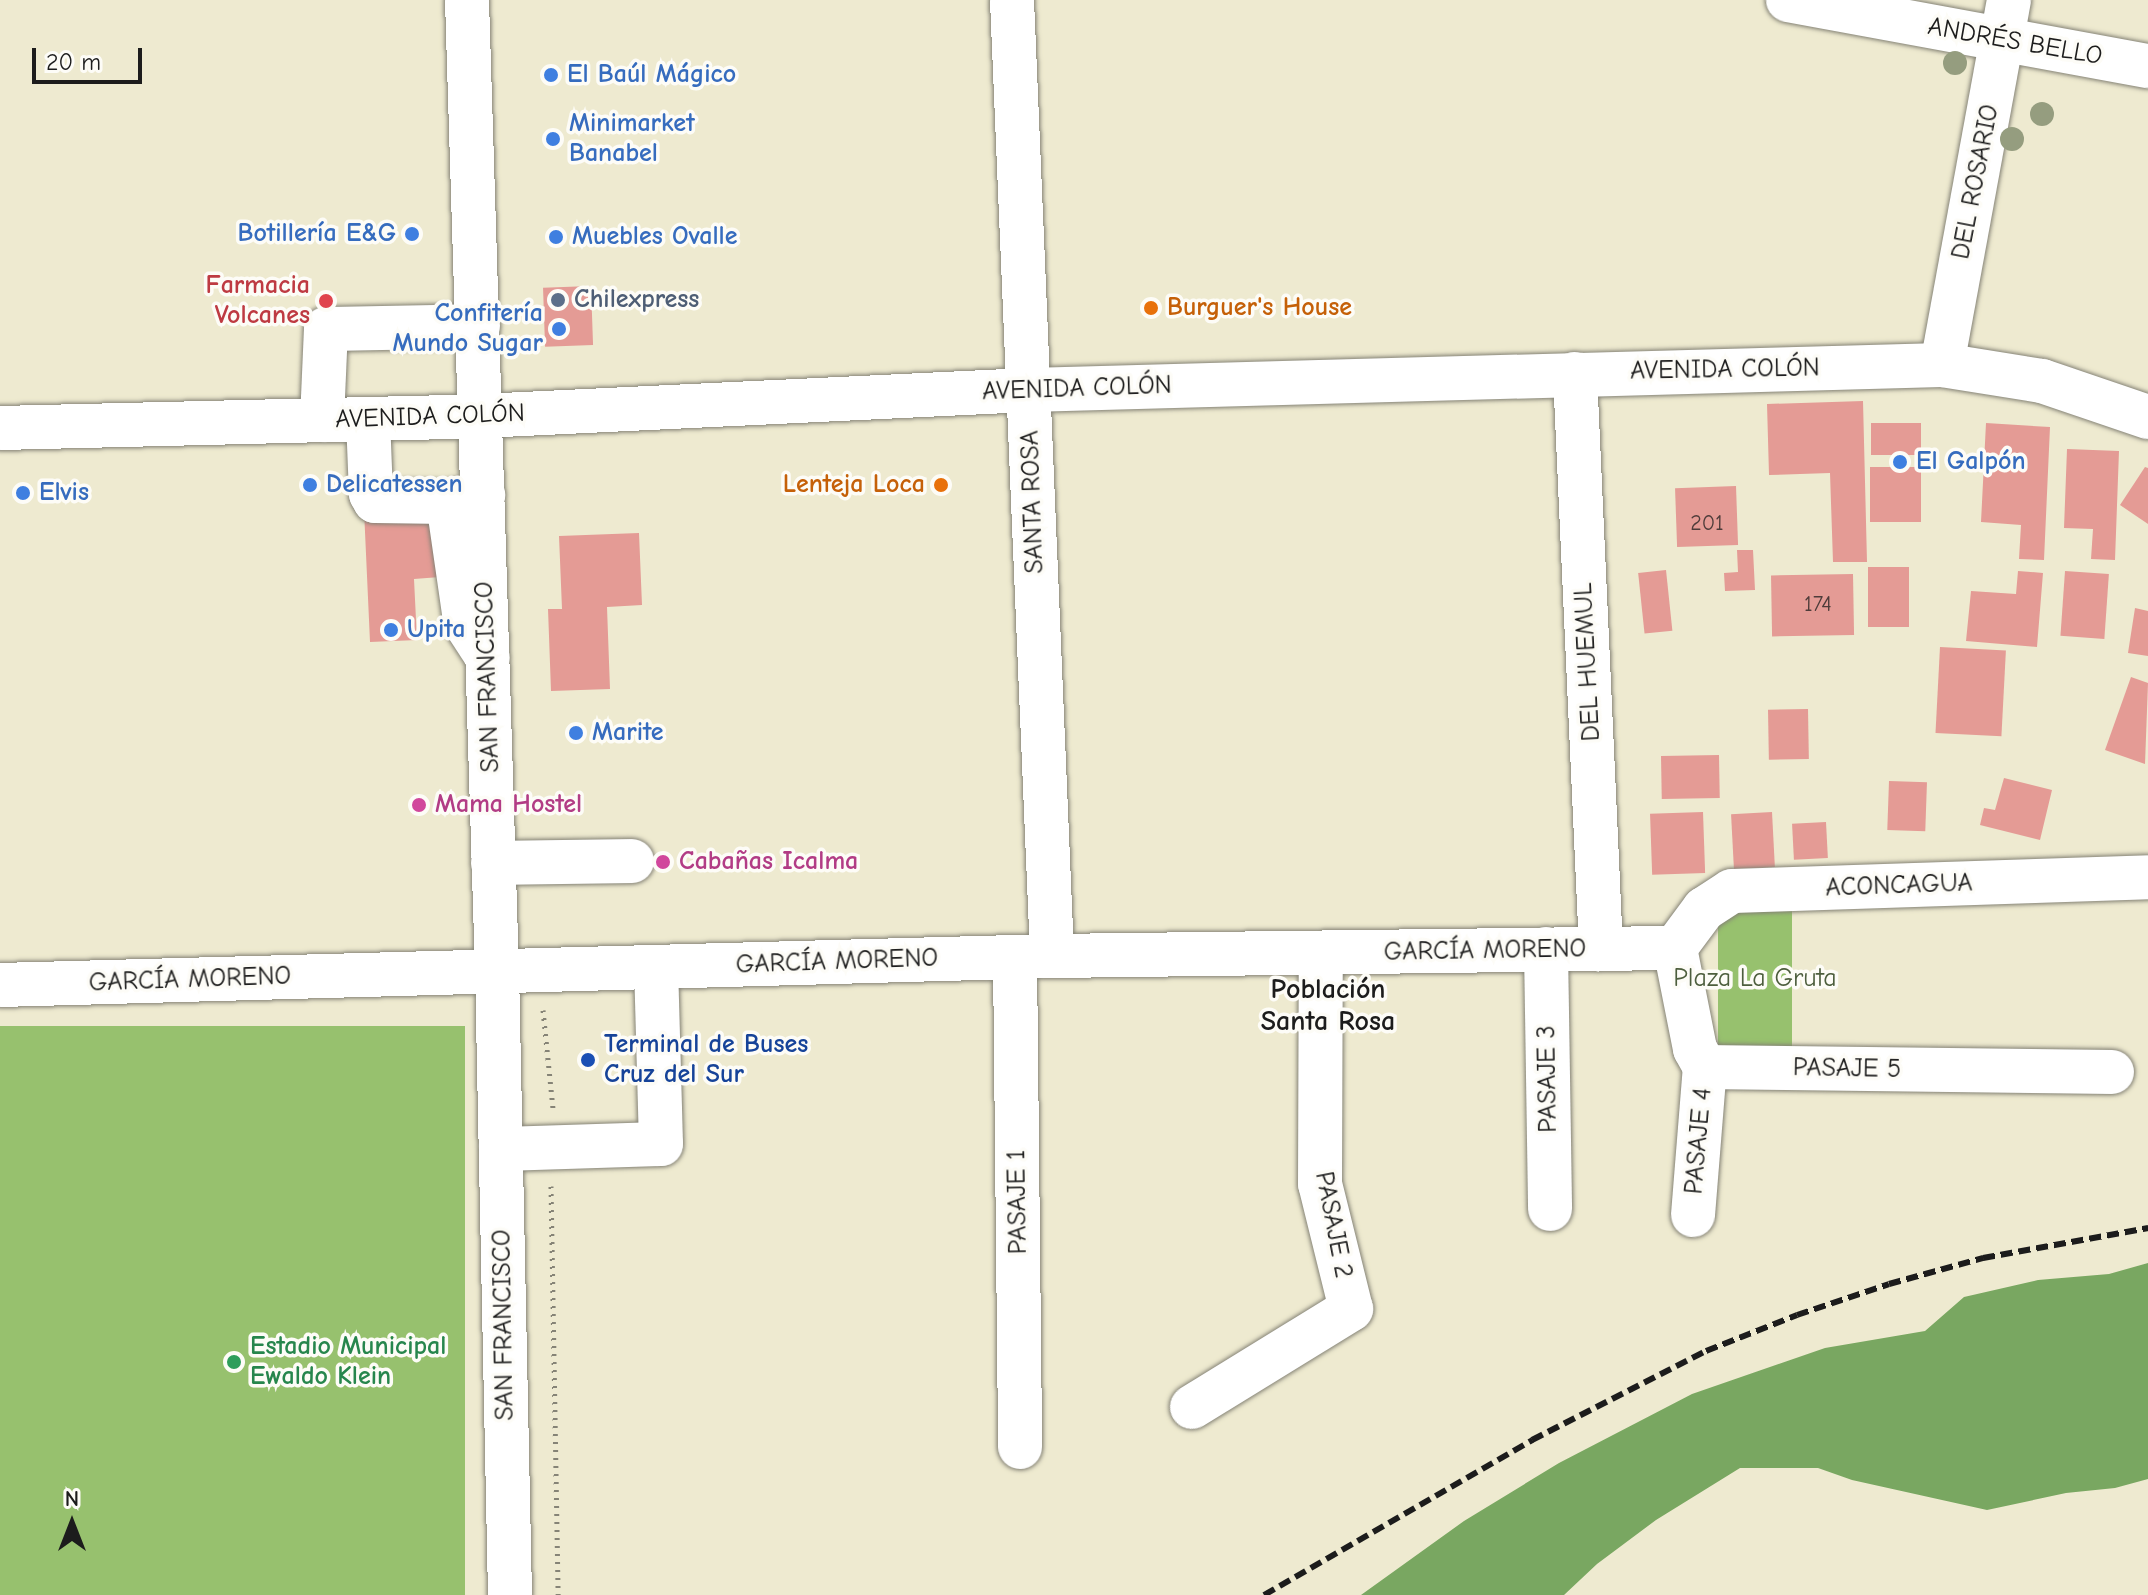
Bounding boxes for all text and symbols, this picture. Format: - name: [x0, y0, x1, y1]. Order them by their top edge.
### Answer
- street label: ANDRÉS BELLO: [1925, 11, 2105, 73]
- scale bar: [36, 32, 146, 82]
- text: 20 m: [46, 48, 101, 76]
- place label: El Baúl Mágico: [567, 59, 736, 91]
- marker: El Baúl Mágico: [542, 66, 560, 84]
- street label: DEL ROSARIO: [1946, 102, 2006, 262]
- place label: Minimarket Banabel: [569, 108, 695, 170]
- marker: Minimarket Banabel: [544, 130, 562, 148]
- place label: Botillería E&G: [238, 218, 396, 250]
- place label: Muebles Ovalle: [572, 221, 737, 253]
- marker: Botillería E&G: [403, 225, 421, 243]
- marker: Muebles Ovalle: [547, 228, 565, 246]
- place label: Farmacia Volcanes: [206, 270, 310, 332]
- place label: Chilexpress: [574, 284, 699, 316]
- marker: Chilexpress: [549, 291, 567, 309]
- marker: Farmacia Volcanes: [317, 292, 335, 310]
- place label: Burguer's House: [1167, 292, 1352, 324]
- place label: Confitería Mundo Sugar: [393, 298, 543, 360]
- marker: Burguer's House: [1142, 299, 1160, 317]
- marker: Confitería Mundo Sugar: [550, 320, 568, 338]
- street label: AVENIDA COLÓN: [1630, 353, 1820, 387]
- street label: AVENIDA COLÓN: [982, 370, 1172, 408]
- street label: AVENIDA COLÓN: [335, 398, 525, 436]
- street label: SANTA ROSA: [1015, 430, 1051, 574]
- place label: El Galpón: [1916, 446, 2026, 478]
- marker: El Galpón: [1891, 453, 1909, 471]
- place label: Delicatessen: [326, 469, 462, 501]
- place label: Lenteja Loca: [783, 469, 925, 501]
- marker: Delicatessen: [301, 476, 319, 494]
- marker: Lenteja Loca: [932, 476, 950, 494]
- place label: Elvis: [39, 477, 89, 509]
- marker: Elvis: [14, 484, 32, 502]
- house number: 201: [1690, 511, 1724, 537]
- street label: SAN FRANCISCO: [469, 581, 507, 773]
- street label: DEL HUEMUL: [1568, 582, 1608, 742]
- house number: 174: [1804, 592, 1832, 618]
- place label: Upita: [407, 614, 465, 646]
- marker: Upita: [382, 621, 400, 639]
- place label: Marite: [592, 717, 664, 749]
- marker: Marite: [567, 724, 585, 742]
- place label: Mama Hostel: [435, 789, 582, 821]
- marker: Mama Hostel: [410, 796, 428, 814]
- place label: Cabañas Icalma: [679, 846, 858, 878]
- marker: Cabañas Icalma: [654, 853, 672, 871]
- street label: ACONCAGUA: [1825, 868, 1973, 904]
- street label: GARCÍA MORENO: [1383, 934, 1587, 968]
- street label: GARCÍA MORENO: [735, 943, 939, 981]
- street label: GARCÍA MORENO: [88, 961, 292, 999]
- park label: Plaza La Gruta: [1673, 963, 1837, 995]
- district label: Población Santa Rosa: [1261, 972, 1395, 1038]
- street label: PASAJE 3: [1531, 1025, 1565, 1133]
- place label: Terminal de Buses Cruz del Sur: [604, 1029, 808, 1090]
- marker: Terminal de Buses Cruz del Sur: [579, 1051, 597, 1069]
- street label: PASAJE 5: [1793, 1052, 1901, 1086]
- street label: PASAJE 4: [1679, 1086, 1719, 1196]
- street label: PASAJE 1: [1001, 1149, 1035, 1255]
- street label: PASAJE 2: [1307, 1169, 1359, 1281]
- street label: SAN FRANCISCO: [487, 1229, 521, 1421]
- place label: Estadio Municipal Ewaldo Klein: [250, 1331, 446, 1392]
- marker: Estadio Municipal Ewaldo Klein: [225, 1353, 243, 1371]
- north arrow: [32, 1483, 112, 1563]
- text: N: [65, 1486, 79, 1512]

